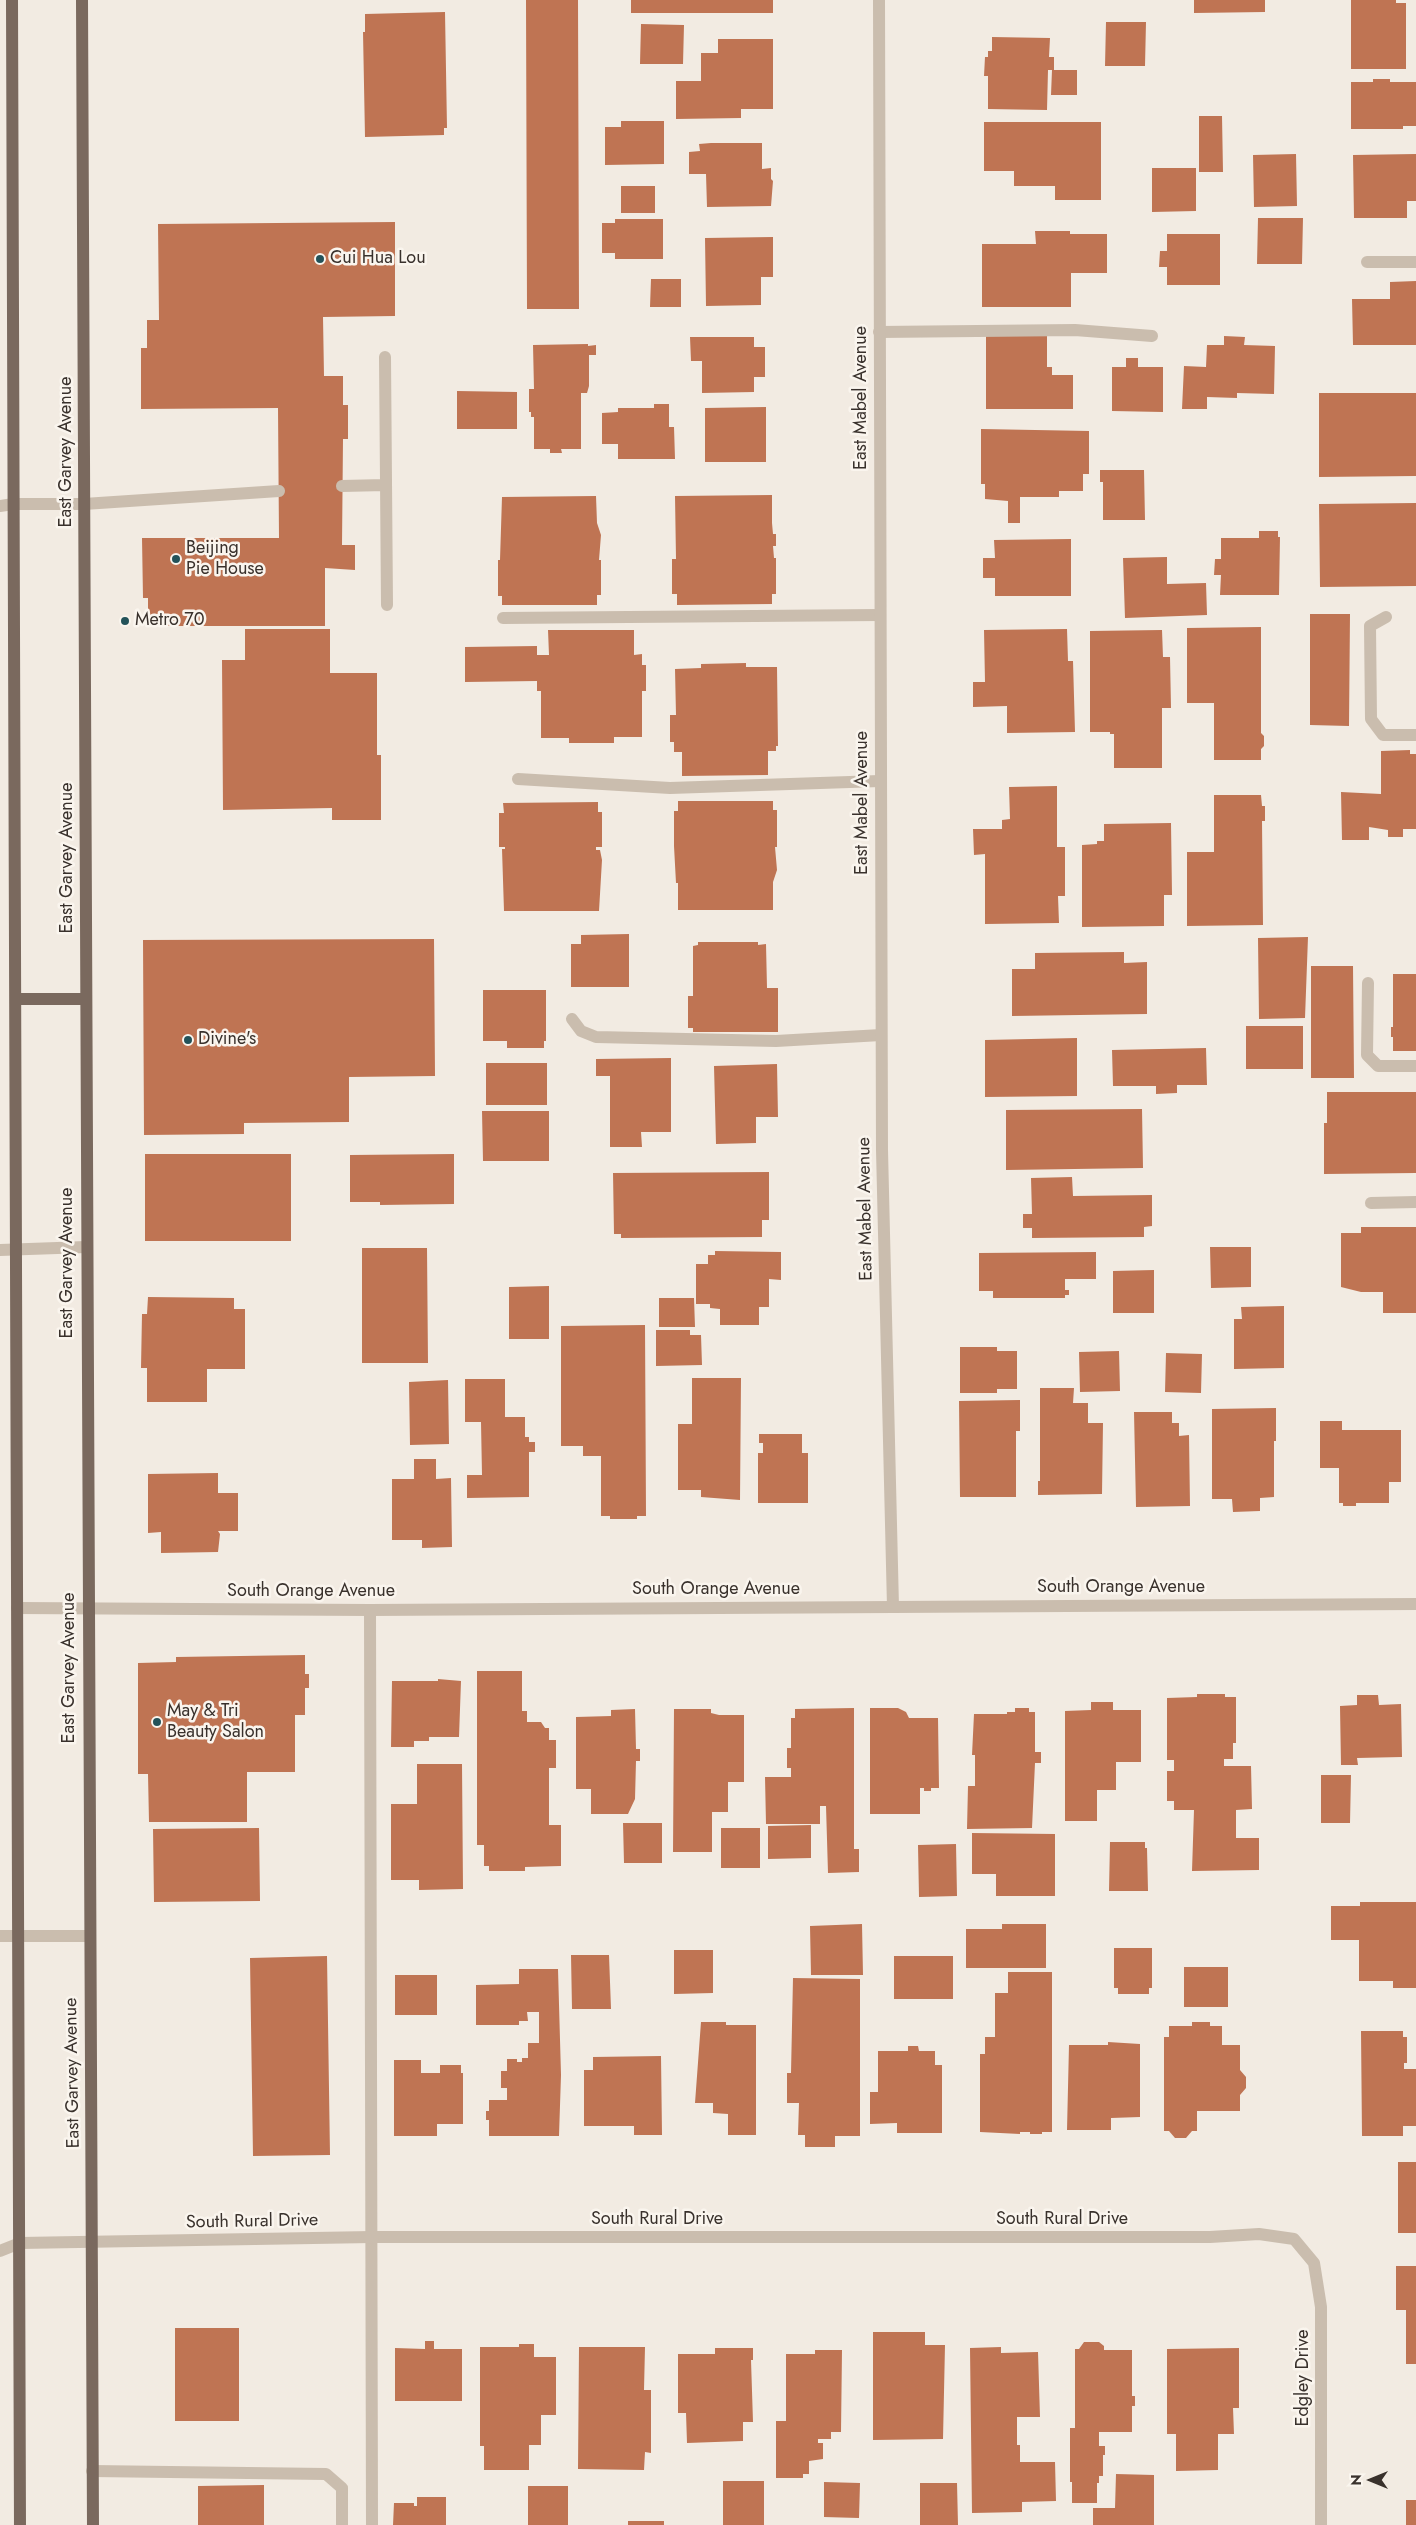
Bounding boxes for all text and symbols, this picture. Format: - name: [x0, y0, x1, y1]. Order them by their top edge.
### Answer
- place label: Cui Hua Lou: [330, 248, 426, 270]
- marker: Cui Hua Lou: [314, 253, 326, 265]
- street label: East Mabel Avenue: [851, 326, 873, 470]
- street label: East Garvey Avenue: [56, 377, 78, 527]
- place label: Beijing Pie House: [186, 538, 264, 580]
- marker: Beijing Pie House: [170, 553, 182, 565]
- place label: Metro 70: [135, 610, 205, 632]
- marker: Metro 70: [119, 615, 131, 627]
- street label: East Mabel Avenue: [852, 731, 874, 875]
- street label: East Garvey Avenue: [57, 783, 79, 933]
- place label: Divine's: [198, 1029, 256, 1051]
- marker: Divine's: [182, 1034, 194, 1046]
- street label: East Mabel Avenue: [854, 1137, 878, 1281]
- street label: East Garvey Avenue: [57, 1188, 79, 1338]
- street label: South Orange Avenue: [1037, 1577, 1205, 1599]
- street label: South Orange Avenue: [632, 1579, 800, 1601]
- street label: South Orange Avenue: [227, 1581, 395, 1603]
- street label: East Garvey Avenue: [59, 1593, 81, 1743]
- place label: May & Tri Beauty Salon: [167, 1701, 264, 1744]
- marker: May & Tri Beauty Salon: [151, 1716, 163, 1728]
- street label: East Garvey Avenue: [61, 1997, 85, 2149]
- street label: South Rural Drive: [591, 2209, 723, 2231]
- street label: South Rural Drive: [996, 2209, 1128, 2231]
- street label: South Rural Drive: [186, 2210, 318, 2234]
- street label: Edgley Drive: [1293, 2330, 1315, 2426]
- north arrow: [1346, 2455, 1396, 2505]
- text: N: [1346, 2474, 1366, 2486]

